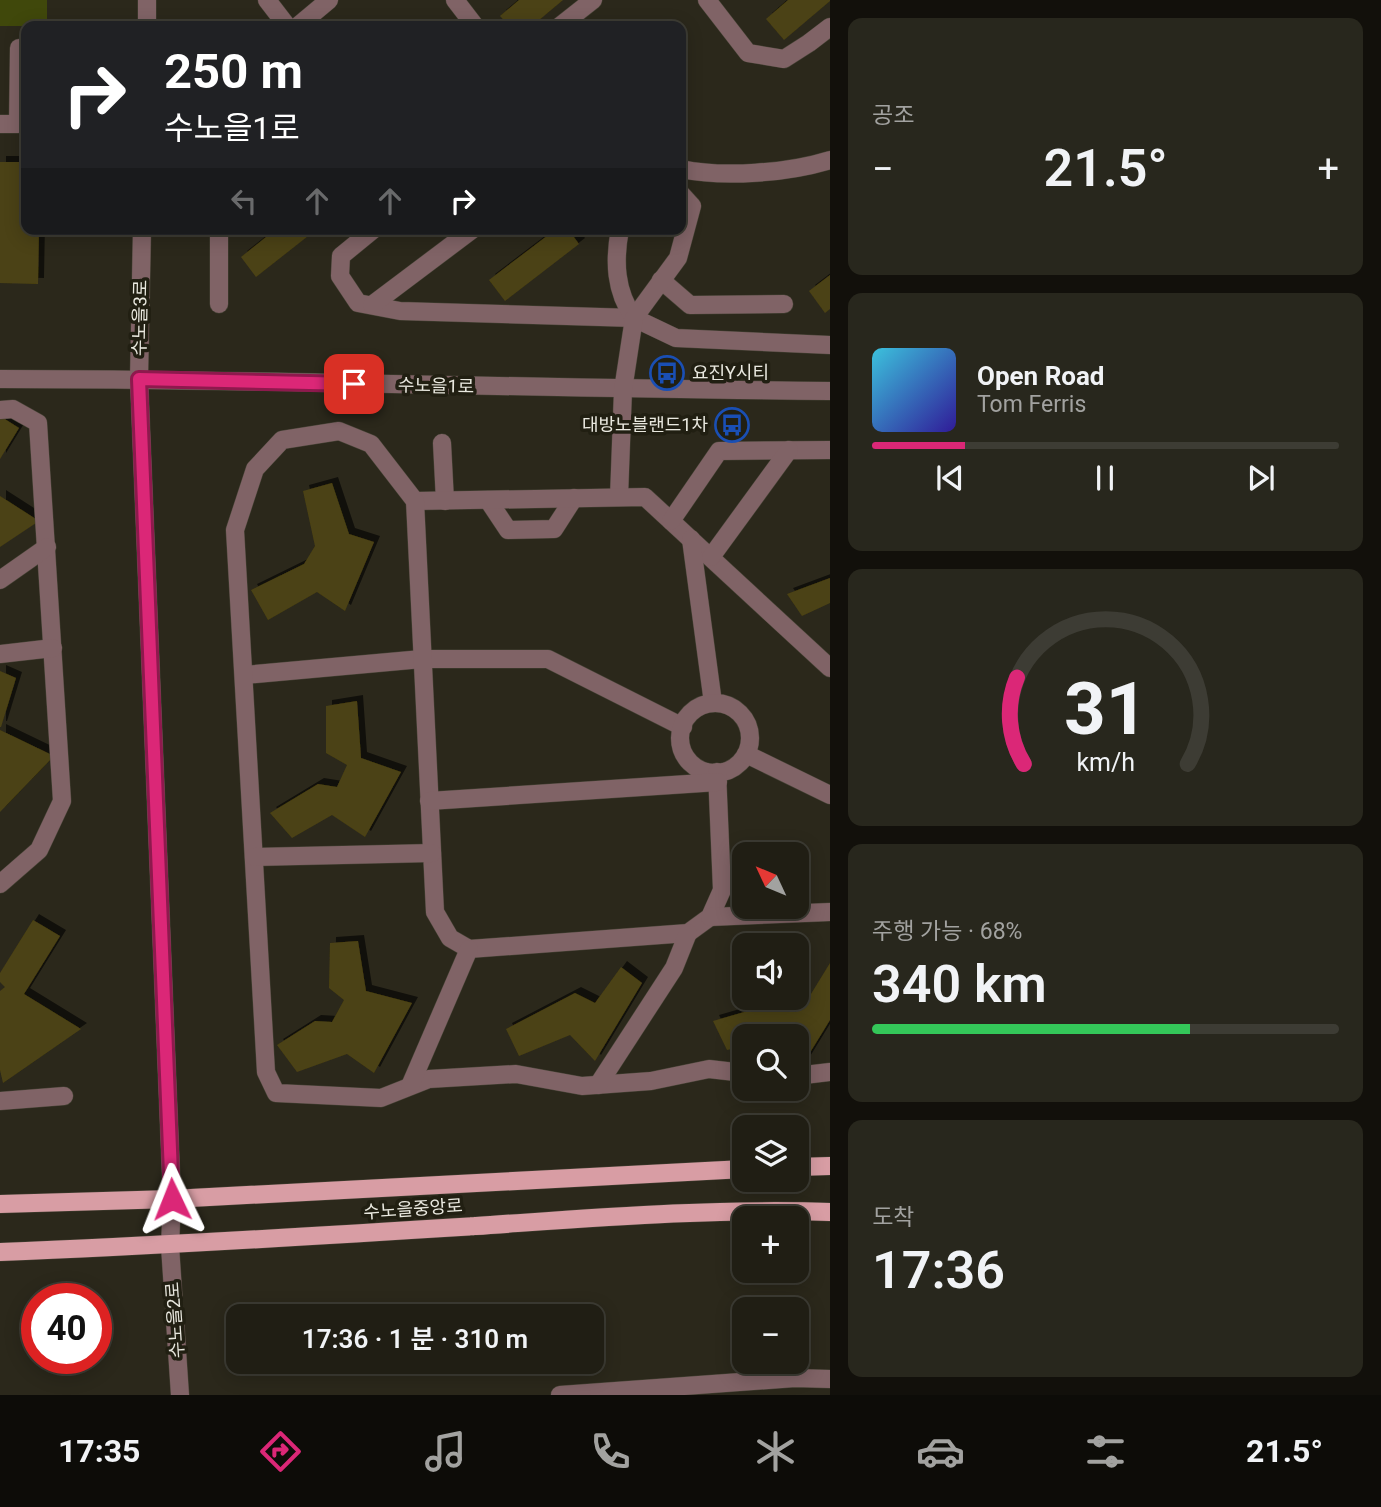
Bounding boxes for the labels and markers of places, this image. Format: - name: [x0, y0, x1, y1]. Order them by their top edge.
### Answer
- pin: [324, 354, 384, 414]
- bus stop icon: 요진Y시티: [648, 354, 686, 392]
- place label: 요진Y시티: [692, 362, 769, 383]
- bus stop icon: 대방노블랜드1차: [713, 406, 751, 444]
- place label: 대방노블랜드1차: [582, 414, 708, 435]

